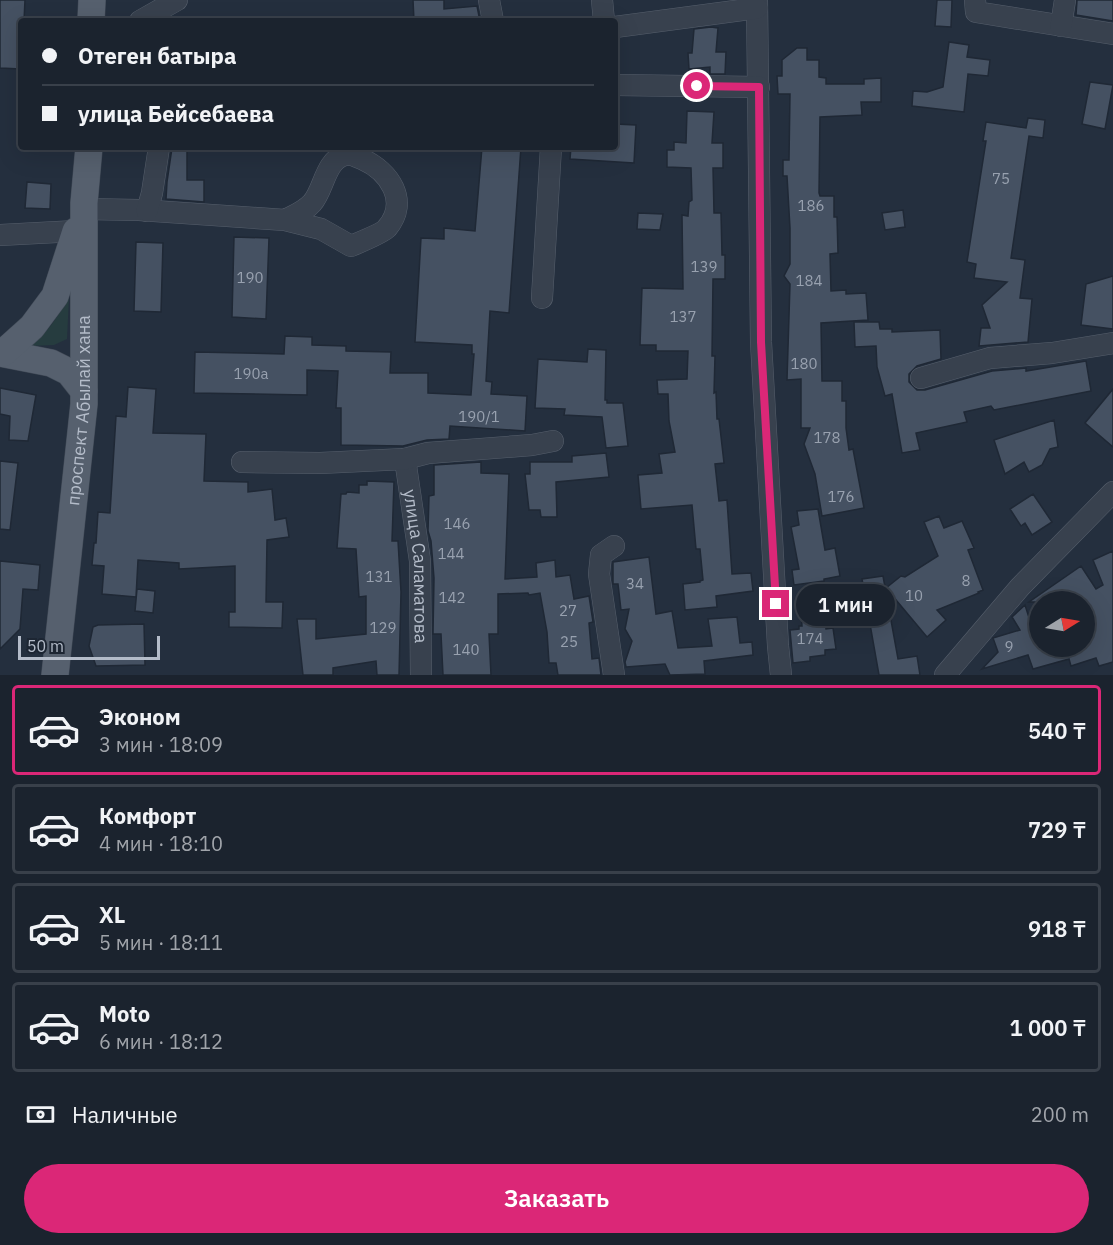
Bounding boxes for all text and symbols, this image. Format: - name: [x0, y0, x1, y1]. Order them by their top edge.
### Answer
- text: Отеген батыра: [78, 41, 237, 70]
- route start: [683, 72, 710, 99]
- text: улица Бейсебаева: [78, 99, 274, 128]
- house number: 75: [992, 169, 1010, 188]
- house number: 186: [797, 196, 825, 215]
- house number: 139: [690, 257, 718, 276]
- house number: 190: [236, 268, 264, 287]
- house number: 184: [795, 271, 823, 290]
- house number: 137: [669, 307, 697, 326]
- street label: проспект Абылай хана: [61, 315, 95, 507]
- house number: 180: [790, 354, 818, 373]
- house number: 190а: [233, 364, 269, 383]
- house number: 190/1: [458, 407, 500, 426]
- house number: 178: [813, 428, 841, 447]
- house number: 176: [827, 487, 855, 506]
- street label: улица Саламатова: [399, 488, 433, 644]
- house number: 146: [443, 514, 471, 533]
- house number: 144: [437, 544, 465, 563]
- house number: 131: [365, 567, 393, 586]
- house number: 8: [961, 571, 971, 590]
- house number: 34: [626, 574, 644, 593]
- callout: 1 мин: [797, 583, 896, 625]
- house number: 10: [905, 586, 923, 605]
- house number: 142: [438, 588, 466, 607]
- route end: [762, 590, 789, 617]
- text: 1 мин: [818, 591, 873, 618]
- north arrow: [1029, 591, 1095, 657]
- map controls: [1029, 591, 1095, 657]
- house number: 27: [559, 601, 577, 620]
- house number: 129: [369, 618, 397, 637]
- house number: 174: [796, 629, 824, 648]
- house number: 25: [560, 632, 578, 651]
- scale bar: [18, 633, 160, 660]
- text: 50 m: [27, 636, 64, 656]
- house number: 9: [1004, 637, 1014, 656]
- house number: 140: [452, 640, 480, 659]
- text: Эконом: [99, 702, 181, 731]
- icon: car: [27, 703, 81, 757]
- text: 540 ₸: [1028, 716, 1086, 745]
- text: 3 мин · 18:09: [99, 731, 223, 758]
- text: Комфорт: [99, 801, 196, 830]
- icon: car: [27, 802, 81, 856]
- text: 729 ₸: [1028, 815, 1086, 844]
- text: 4 мин · 18:10: [99, 830, 223, 857]
- text: XL: [99, 900, 125, 929]
- icon: car: [27, 901, 81, 955]
- text: 918 ₸: [1028, 914, 1086, 943]
- text: 5 мин · 18:11: [99, 929, 223, 956]
- text: Moto: [99, 999, 150, 1028]
- icon: car: [27, 1000, 81, 1054]
- text: 1 000 ₸: [1010, 1013, 1086, 1042]
- text: 6 мин · 18:12: [99, 1028, 223, 1055]
- icon: cash: [24, 1098, 57, 1131]
- text: Наличные: [72, 1100, 178, 1129]
- text: 200 m: [1031, 1101, 1089, 1128]
- button: Заказать: [24, 1164, 1089, 1233]

